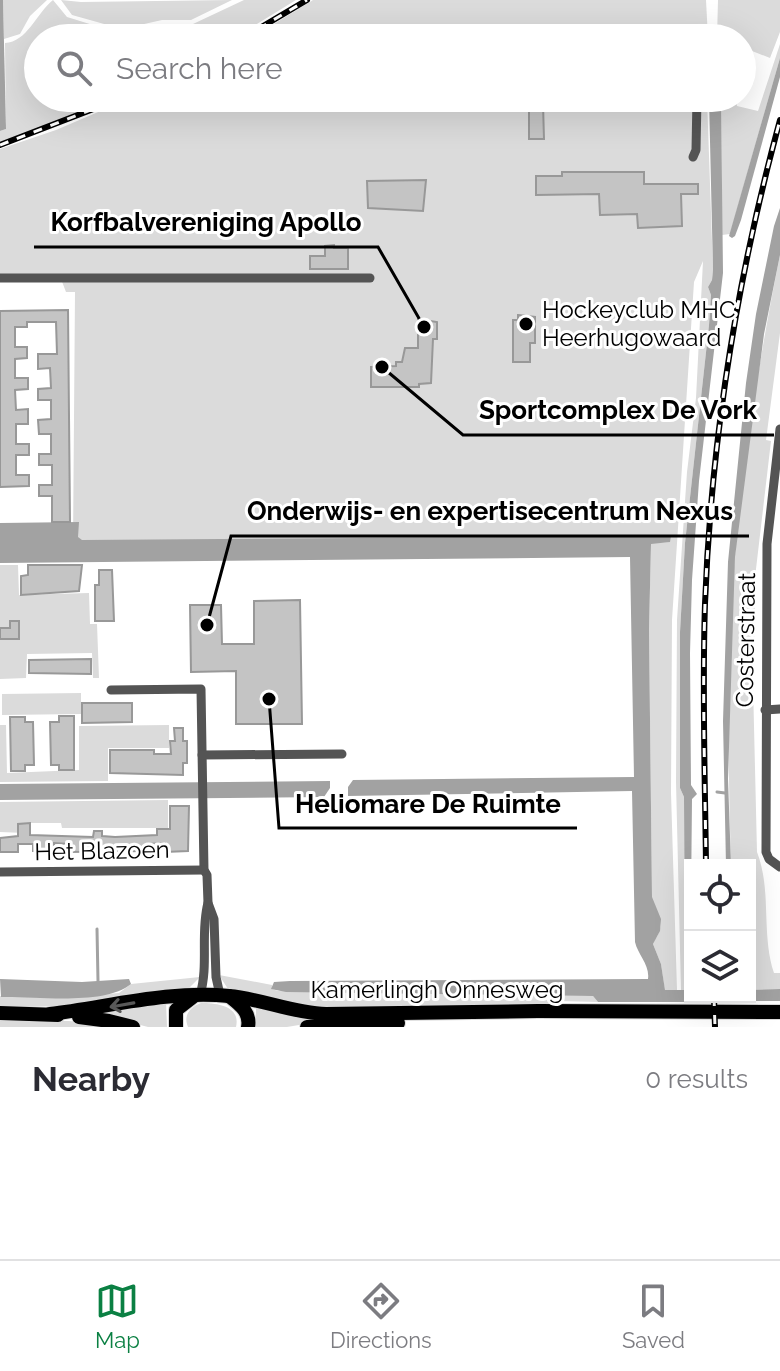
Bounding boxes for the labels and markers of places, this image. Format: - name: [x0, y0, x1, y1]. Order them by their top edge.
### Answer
- callout: Korfbalvereniging Apollo: [34, 197, 378, 247]
- place label: Hockeyclub MHC Heerhugowaard: [542, 295, 735, 352]
- marker: Hockeyclub MHC Heerhugowaard: [517, 315, 535, 333]
- callout: Sportcomplex De Vork: [463, 385, 774, 435]
- callout: Onderwijs- en expertisecentrum Nexus: [231, 486, 749, 536]
- callout: Heliomare De Ruimte: [279, 778, 577, 828]

